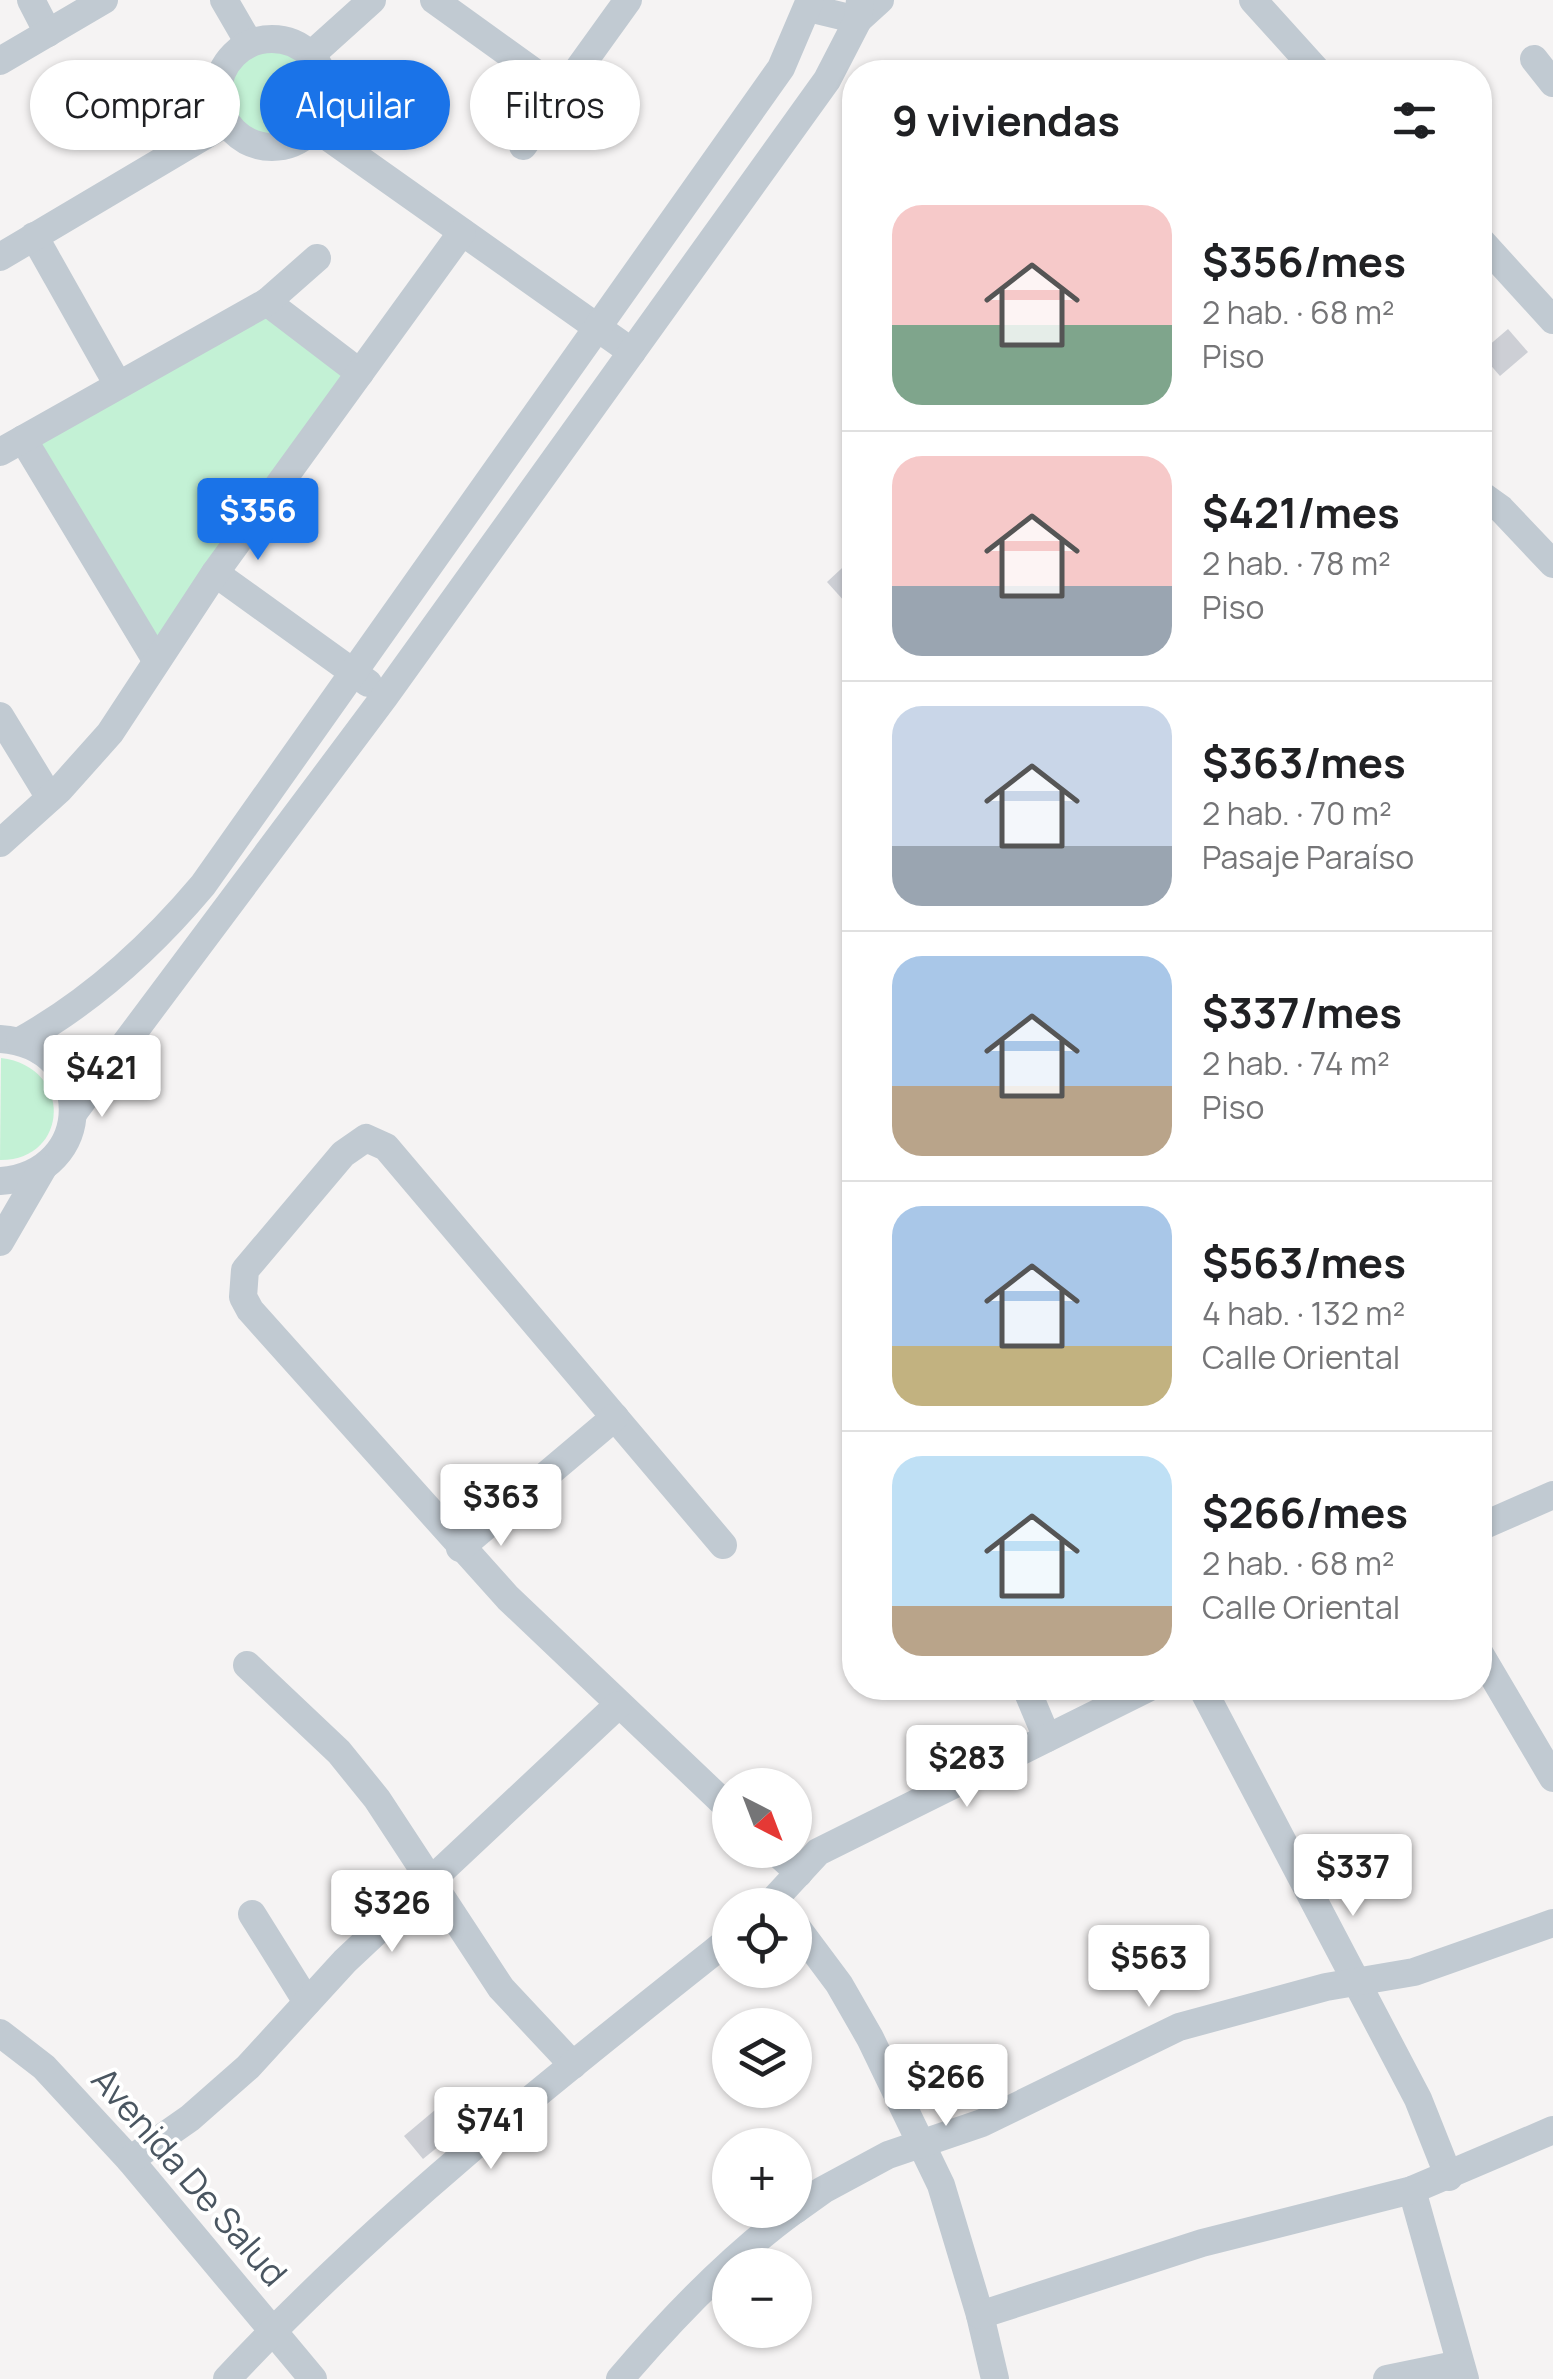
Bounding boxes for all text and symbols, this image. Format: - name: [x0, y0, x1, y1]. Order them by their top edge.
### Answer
- chip: Comprar: [30, 60, 240, 150]
- chip: Alquilar: [260, 60, 450, 150]
- chip: Filtros: [470, 60, 640, 150]
- text: 9 viviendas: [892, 91, 1120, 149]
- icon: filters: [1387, 93, 1442, 148]
- text: $356/mes: [1202, 232, 1406, 290]
- icon: home: [972, 245, 1092, 365]
- text: 2 hab. · 68 m²: [1202, 290, 1395, 334]
- text: Piso: [1202, 334, 1265, 378]
- pin: $356: [199, 478, 317, 563]
- text: $421/mes: [1202, 483, 1400, 541]
- text: $356: [219, 488, 297, 532]
- icon: home: [972, 496, 1092, 616]
- text: 2 hab. · 78 m²: [1202, 541, 1391, 585]
- text: Piso: [1202, 585, 1265, 629]
- text: $363/mes: [1202, 733, 1406, 791]
- icon: home: [972, 746, 1092, 866]
- text: 2 hab. · 70 m²: [1202, 791, 1392, 835]
- text: Pasaje Paraíso: [1202, 835, 1414, 879]
- text: $337/mes: [1202, 983, 1402, 1041]
- icon: home: [972, 996, 1092, 1116]
- pin: $421: [43, 1035, 161, 1120]
- text: 2 hab. · 74 m²: [1202, 1041, 1390, 1085]
- text: $421: [66, 1045, 138, 1089]
- text: Piso: [1202, 1085, 1265, 1129]
- text: $563/mes: [1202, 1233, 1406, 1291]
- icon: home: [972, 1246, 1092, 1366]
- text: 4 hab. · 132 m²: [1202, 1291, 1405, 1335]
- text: Calle Oriental: [1202, 1335, 1400, 1379]
- pin: $363: [442, 1464, 560, 1549]
- text: $363: [462, 1474, 540, 1518]
- text: $266/mes: [1202, 1483, 1408, 1541]
- icon: home: [972, 1496, 1092, 1616]
- text: 2 hab. · 68 m²: [1202, 1541, 1395, 1585]
- text: Calle Oriental: [1202, 1585, 1400, 1629]
- pin: $283: [908, 1725, 1026, 1810]
- text: $283: [928, 1735, 1006, 1779]
- north arrow: [712, 1768, 812, 1868]
- map controls: [712, 1768, 812, 2348]
- pin: $337: [1294, 1834, 1412, 1919]
- text: $337: [1316, 1844, 1390, 1888]
- pin: $326: [333, 1870, 451, 1955]
- text: $326: [353, 1880, 431, 1924]
- button: locate: [712, 1888, 812, 1988]
- pin: $563: [1090, 1925, 1208, 2010]
- text: $563: [1110, 1935, 1188, 1979]
- button: layers: [712, 2008, 812, 2108]
- pin: $266: [887, 2044, 1005, 2129]
- text: $266: [907, 2054, 985, 2098]
- street label: Avenida De Salud: [81, 2057, 298, 2296]
- pin: $741: [432, 2087, 550, 2172]
- text: $741: [456, 2097, 526, 2141]
- button: +: [712, 2128, 812, 2228]
- button: −: [712, 2248, 812, 2348]

